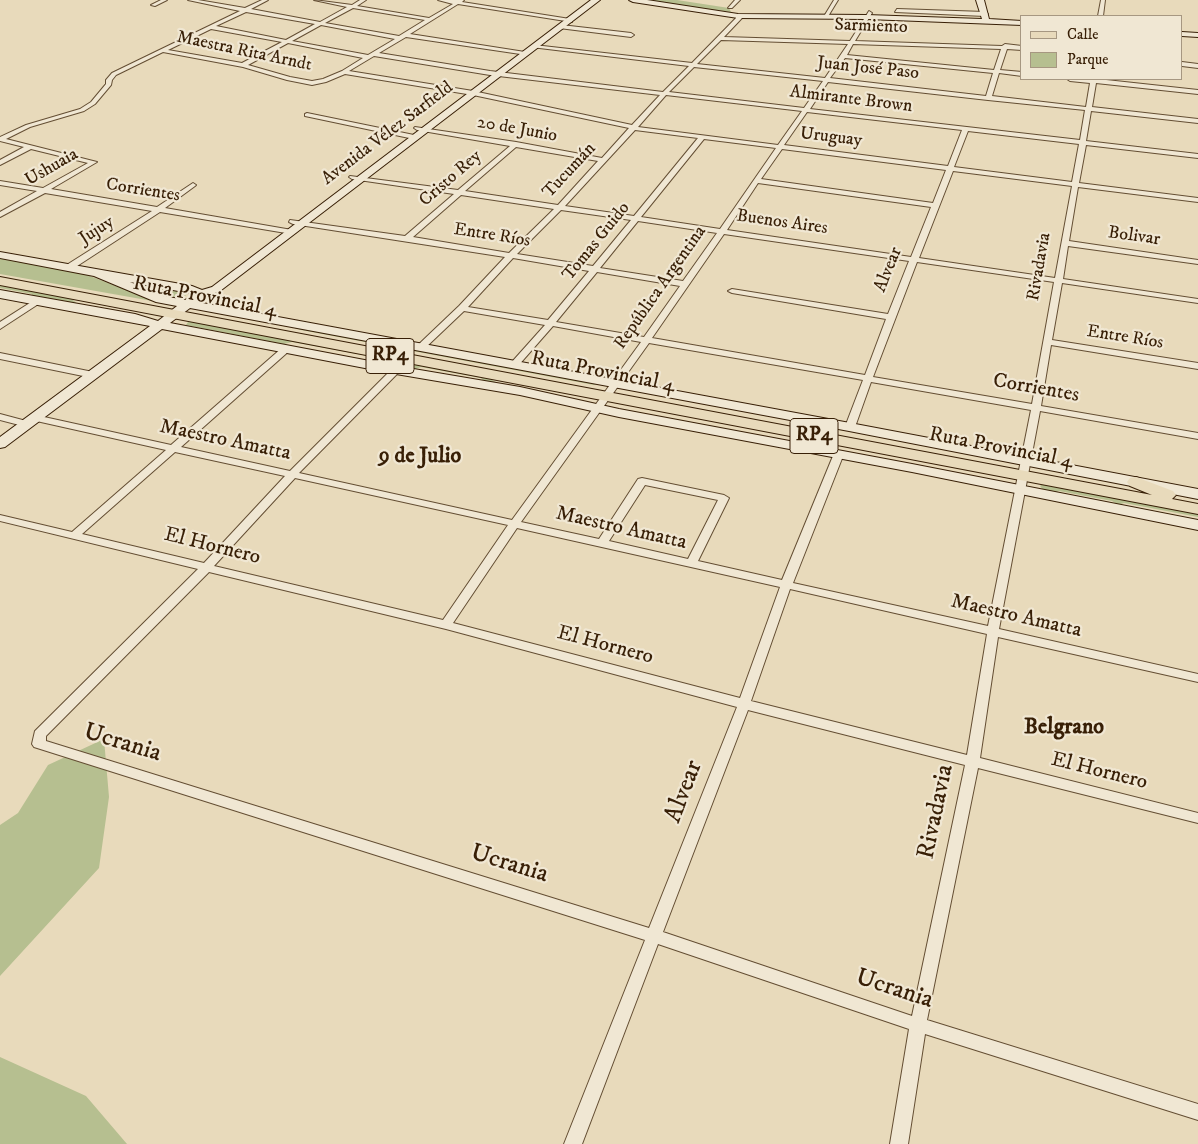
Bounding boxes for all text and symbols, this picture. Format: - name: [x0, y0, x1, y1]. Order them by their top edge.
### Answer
- street label: Sarmiento: [834, 15, 908, 39]
- legend: [1020, 15, 1183, 80]
- text: Calle: [1067, 25, 1099, 44]
- street label: Maestra Rita Arndt: [174, 27, 314, 77]
- text: Parque: [1067, 50, 1108, 69]
- street label: Juan José Paso: [816, 53, 920, 85]
- street label: Avenida Vélez Sarfield: [318, 78, 458, 190]
- street label: Almirante Brown: [788, 82, 914, 118]
- street label: 20 de Junio: [475, 112, 559, 148]
- street label: Uruguay: [799, 123, 863, 153]
- street label: Tucumán: [539, 139, 601, 203]
- street label: Ushuaia: [22, 144, 82, 192]
- street label: Cristo Rey: [415, 146, 487, 212]
- street label: Corrientes: [104, 174, 182, 208]
- street label: Tomas Guido: [559, 198, 635, 286]
- street label: Buenos Aires: [735, 206, 829, 240]
- street label: Jujuy: [76, 212, 118, 250]
- street label: Entre Ríos: [452, 219, 532, 253]
- street label: República Argentina: [610, 222, 712, 354]
- street label: Bolivar: [1107, 223, 1161, 251]
- street label: Rivadavia: [1023, 231, 1057, 303]
- street label: Alvear: [870, 244, 908, 296]
- street label: Ruta Provincial 4: [131, 272, 279, 324]
- street label: Entre Ríos: [1085, 321, 1165, 355]
- road number: RP4: [366, 338, 414, 374]
- street label: Ruta Provincial 4: [529, 347, 677, 399]
- street label: Corrientes: [991, 369, 1081, 409]
- street label: Maestro Amatta: [157, 415, 293, 467]
- road number: RP4: [790, 418, 838, 454]
- street label: Ruta Provincial 4: [927, 423, 1075, 475]
- district label: 9 de Julio: [379, 444, 461, 470]
- street label: Maestro Amatta: [553, 502, 689, 556]
- street label: El Hornero: [161, 523, 263, 571]
- street label: Maestro Amatta: [948, 590, 1084, 644]
- street label: El Hornero: [554, 621, 656, 671]
- district label: Belgrano: [1024, 715, 1104, 741]
- street label: Ucrania: [80, 718, 164, 770]
- street label: El Hornero: [1048, 748, 1150, 796]
- street label: Alvear: [659, 757, 711, 827]
- street label: Rivadavia: [912, 762, 962, 862]
- street label: Ucrania: [467, 839, 551, 891]
- street label: Ucrania: [852, 963, 936, 1017]

